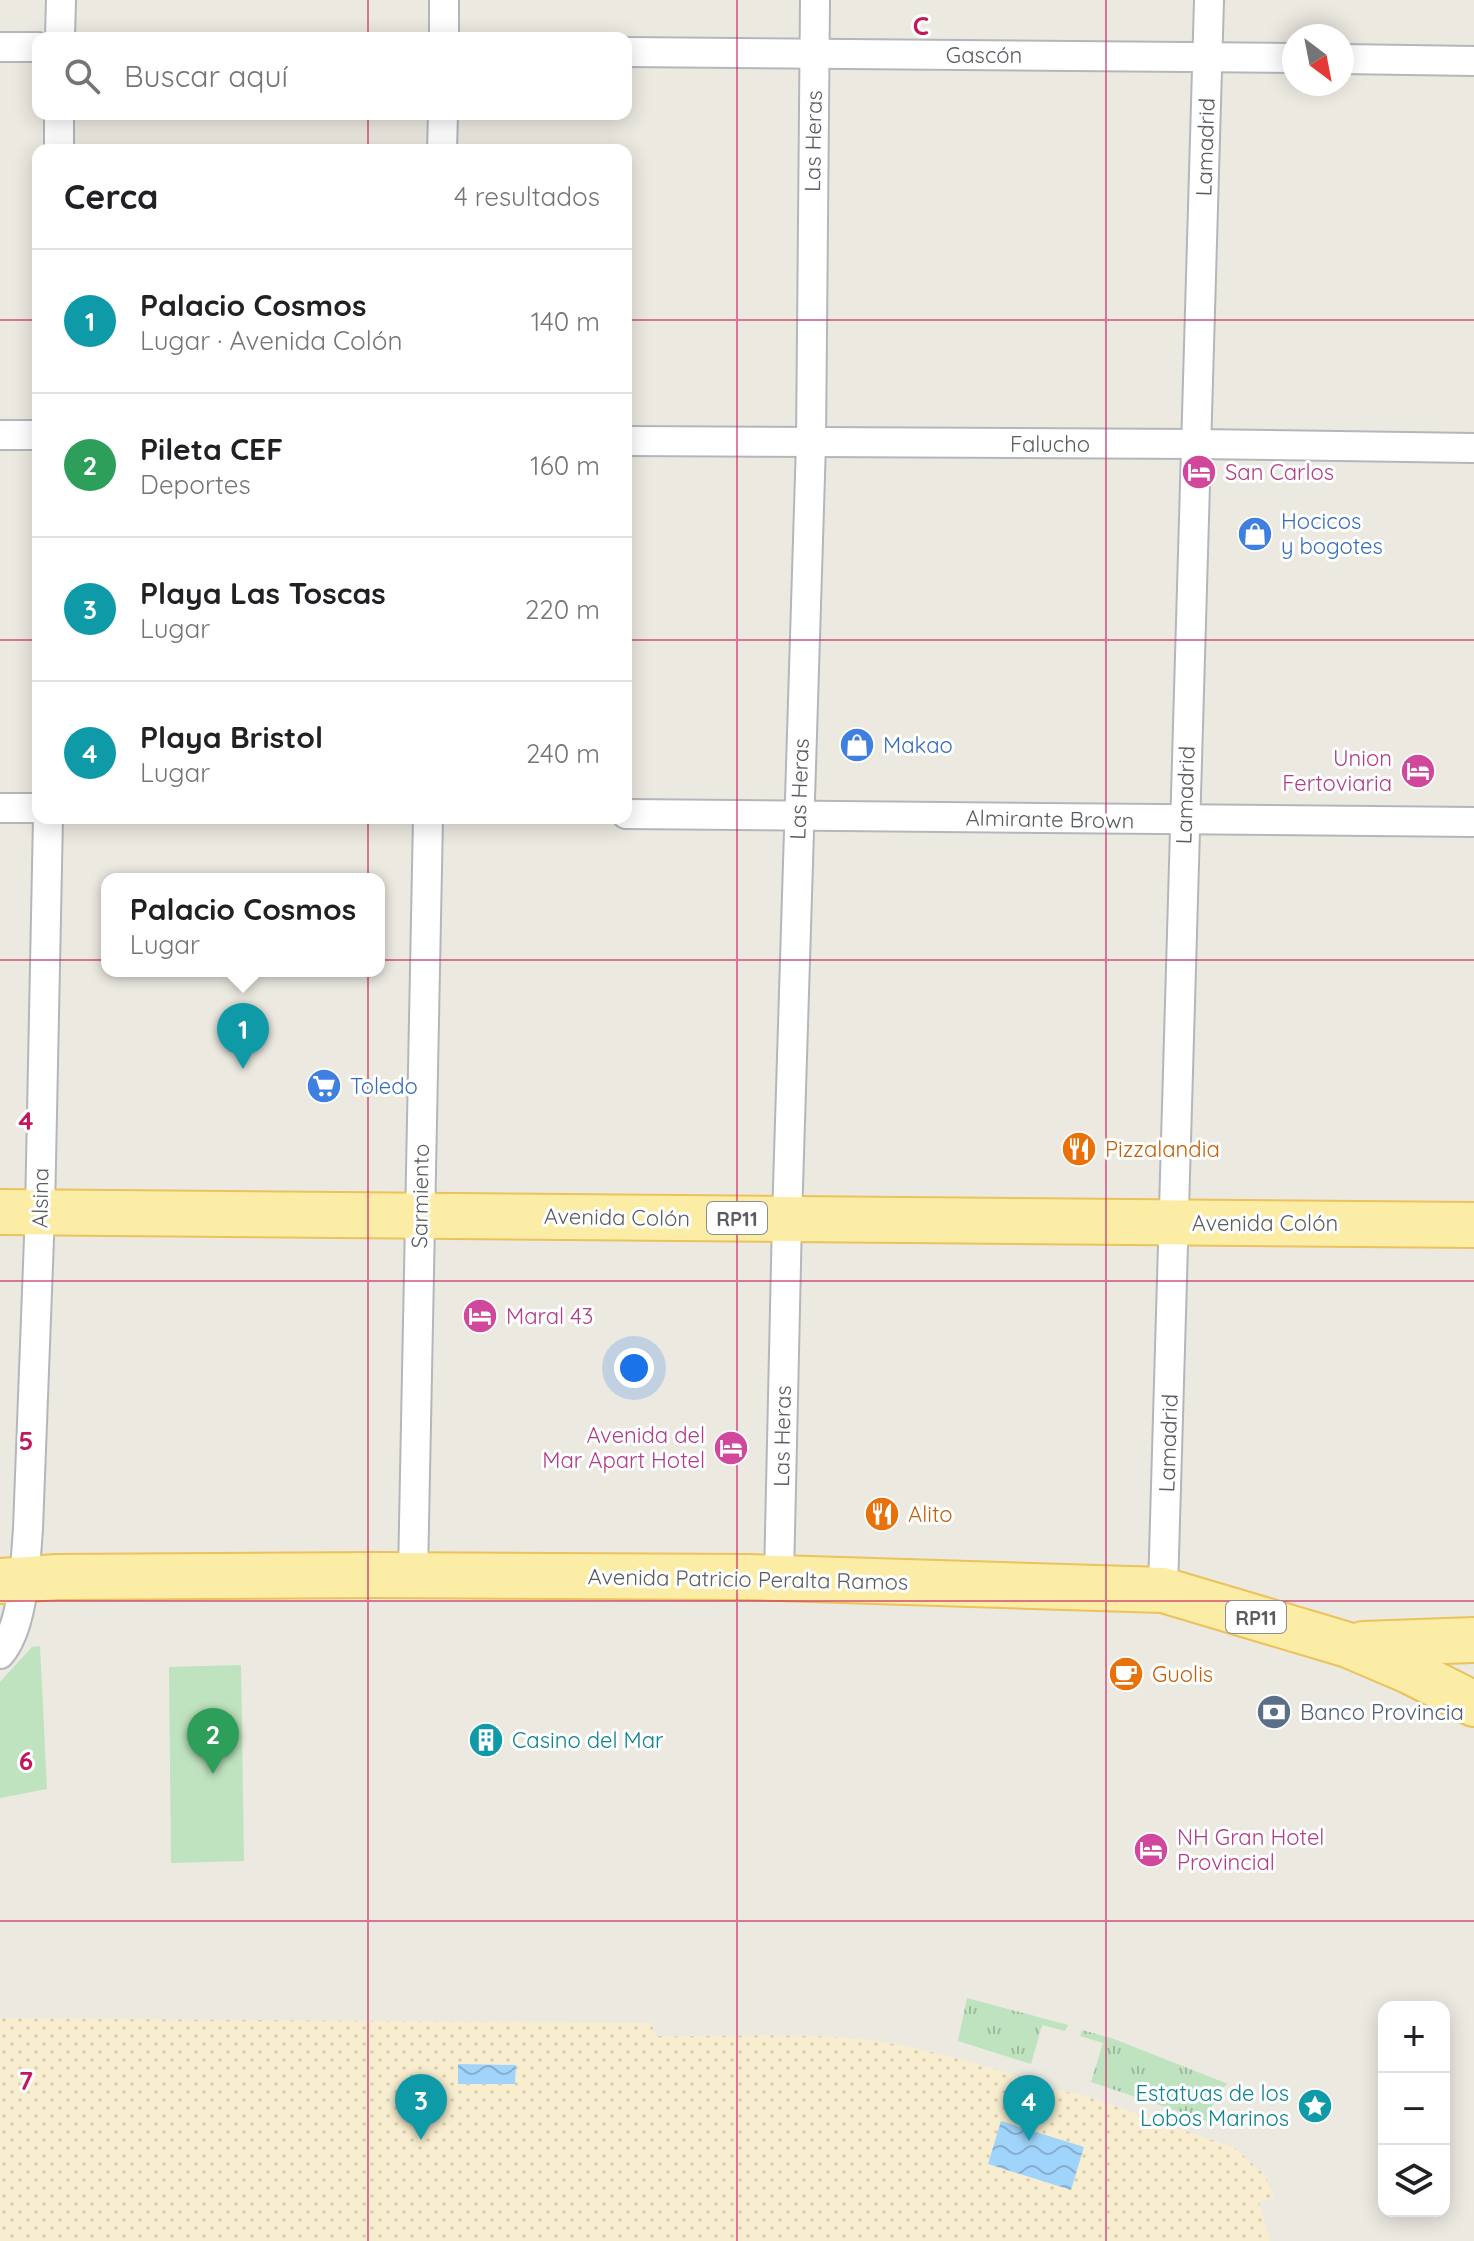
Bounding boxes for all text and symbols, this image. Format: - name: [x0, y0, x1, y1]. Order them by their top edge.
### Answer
- text: C: [913, 9, 929, 42]
- north arrow: [1282, 24, 1354, 96]
- search box: [32, 32, 632, 120]
- street label: Gascón: [946, 41, 1022, 69]
- icon: search: [60, 54, 104, 98]
- text: Buscar aquí: [124, 57, 288, 95]
- street label: Las Heras: [798, 90, 828, 192]
- street label: Lamadrid: [1189, 97, 1221, 197]
- text: Cerca: [64, 175, 158, 218]
- text: 4 resultados: [454, 180, 600, 213]
- text: Palacio Cosmos: [140, 286, 366, 324]
- text: 1: [85, 305, 95, 338]
- text: 140 m: [531, 305, 600, 338]
- text: Lugar · Avenida Colón: [140, 324, 403, 357]
- text: Pileta CEF: [140, 430, 283, 468]
- street label: Falucho: [1010, 430, 1090, 458]
- text: 2: [83, 449, 97, 482]
- text: 160 m: [530, 449, 600, 482]
- hotel icon: San Carlos: [1180, 453, 1218, 491]
- place label: San Carlos: [1225, 458, 1334, 486]
- text: Deportes: [140, 468, 251, 501]
- place label: Hocicos y bogotes: [1281, 507, 1383, 560]
- shop icon: Hocicos y bogotes: [1236, 515, 1274, 553]
- text: Playa Las Toscas: [140, 574, 386, 612]
- text: 3: [83, 593, 97, 626]
- text: 220 m: [525, 593, 600, 626]
- text: Lugar: [140, 612, 210, 645]
- text: Playa Bristol: [140, 718, 323, 756]
- shop icon: Makao: [838, 726, 876, 764]
- place label: Makao: [883, 731, 953, 759]
- text: 4: [82, 737, 98, 770]
- text: 240 m: [526, 737, 600, 770]
- street label: Las Heras: [783, 738, 815, 840]
- place label: Union Fertoviaria: [1282, 744, 1392, 797]
- street label: Lamadrid: [1169, 745, 1201, 845]
- hotel icon: Union Fertoviaria: [1399, 752, 1437, 790]
- text: Lugar: [140, 756, 210, 789]
- street label: Almirante Brown: [965, 804, 1135, 834]
- popup: [101, 873, 385, 977]
- text: Palacio Cosmos: [130, 890, 356, 928]
- text: Lugar: [130, 928, 200, 961]
- pin: 1: [217, 1003, 269, 1069]
- supermarket icon: Toledo: [305, 1067, 343, 1105]
- place label: Toledo: [350, 1072, 418, 1100]
- text: 4: [18, 1104, 34, 1137]
- restaurant icon: Pizzalandia: [1060, 1130, 1098, 1168]
- place label: Pizzalandia: [1105, 1135, 1220, 1163]
- street label: Sarmiento: [405, 1143, 435, 1249]
- street label: Alsina: [25, 1168, 55, 1228]
- street label: Avenida Colón: [544, 1202, 690, 1232]
- road number: RP11: [707, 1202, 767, 1234]
- street label: Avenida Colón: [1192, 1209, 1338, 1237]
- hotel icon: Maral 43: [461, 1297, 499, 1335]
- place label: Maral 43: [506, 1302, 593, 1330]
- your location: [614, 1348, 654, 1388]
- street label: Las Heras: [767, 1385, 797, 1487]
- street label: Lamadrid: [1152, 1393, 1184, 1493]
- place label: Avenida del Mar Apart Hotel: [542, 1421, 705, 1474]
- text: 5: [19, 1424, 33, 1457]
- hotel icon: Avenida del Mar Apart Hotel: [712, 1429, 750, 1467]
- restaurant icon: Alito: [863, 1495, 901, 1533]
- place label: Alito: [908, 1500, 953, 1528]
- street label: Avenida Patricio Peralta Ramos: [588, 1562, 908, 1596]
- road number: RP11: [1226, 1601, 1286, 1633]
- cafe icon: Guolis: [1107, 1655, 1145, 1693]
- place label: Guolis: [1152, 1660, 1213, 1688]
- bank icon: Banco Provincia: [1255, 1693, 1293, 1731]
- place label: Banco Provincia: [1300, 1698, 1464, 1726]
- pin: 2: [187, 1708, 239, 1774]
- building icon: Casino del Mar: [467, 1721, 505, 1759]
- place label: Casino del Mar: [512, 1726, 664, 1754]
- text: 6: [19, 1744, 33, 1777]
- place label: NH Gran Hotel Provincial: [1177, 1823, 1324, 1876]
- hotel icon: NH Gran Hotel Provincial: [1132, 1831, 1170, 1869]
- map controls: [1378, 2001, 1450, 2217]
- button: +: [1378, 2001, 1450, 2073]
- text: 7: [19, 2064, 33, 2097]
- button: −: [1378, 2073, 1450, 2145]
- pin: 3: [395, 2074, 447, 2140]
- pin: 4: [1003, 2075, 1055, 2141]
- place label: Estatuas de los Lobos Marinos: [1136, 2079, 1289, 2132]
- place icon: Estatuas de los Lobos Marinos: [1296, 2087, 1334, 2125]
- button: layers: [1378, 2145, 1450, 2217]

